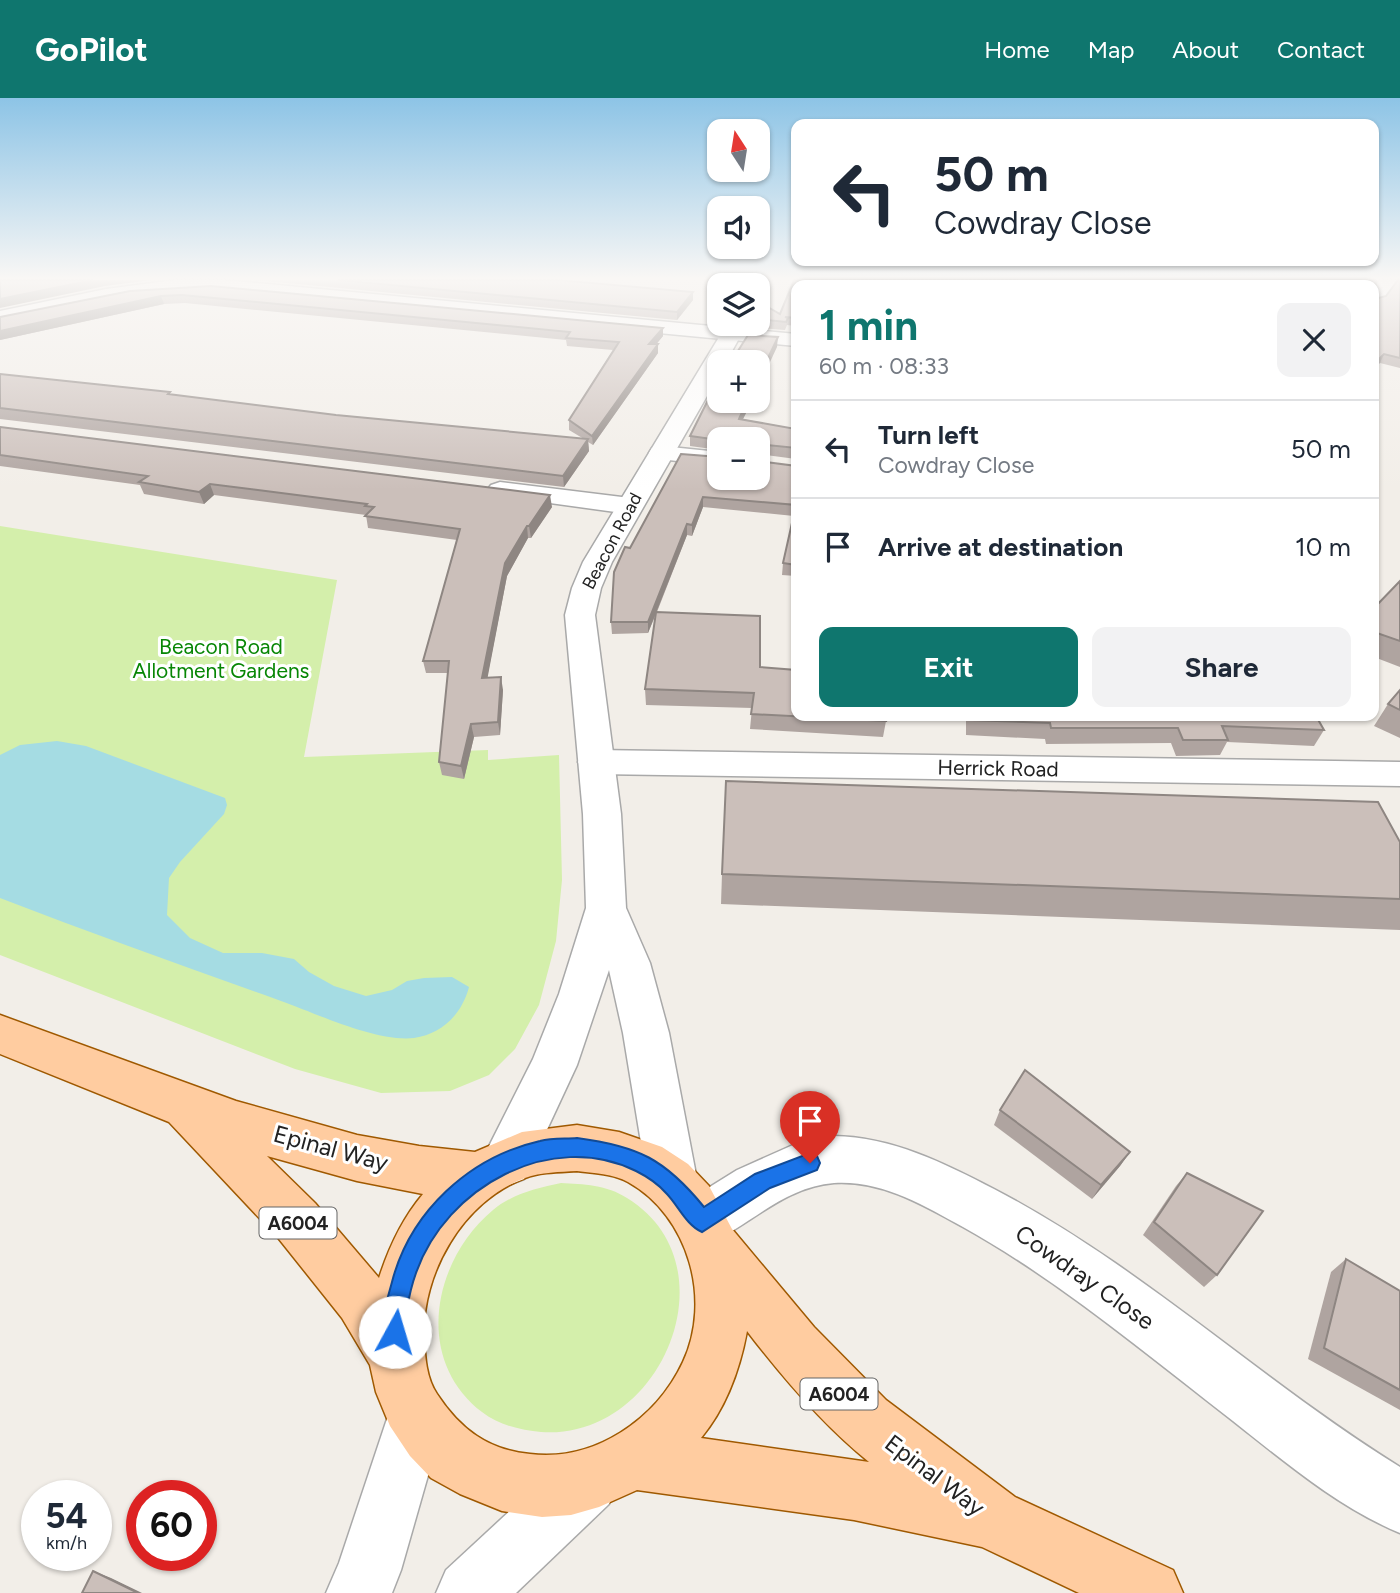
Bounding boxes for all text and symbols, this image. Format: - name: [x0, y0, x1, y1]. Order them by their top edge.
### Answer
- text: GoPilot: [35, 30, 148, 69]
- text: Home: [984, 35, 1050, 64]
- text: Map: [1088, 35, 1134, 64]
- text: About: [1172, 35, 1239, 64]
- text: Contact: [1277, 35, 1365, 64]
- north arrow: [707, 119, 770, 182]
- map controls: [707, 119, 770, 490]
- text: 50 m: [934, 144, 1049, 203]
- icon: left: [819, 147, 910, 238]
- button: sound: [707, 196, 770, 259]
- text: Cowdray Close: [934, 204, 1151, 242]
- button: layers: [707, 273, 770, 336]
- text: 1 min: [819, 300, 918, 351]
- button: close: [1277, 303, 1351, 377]
- button: +: [707, 350, 770, 413]
- text: 60 m · 08:33: [819, 352, 949, 380]
- text: Turn left: [878, 419, 979, 451]
- button: −: [707, 427, 770, 490]
- icon: left: [819, 430, 857, 468]
- text: 50 m: [1291, 433, 1351, 465]
- text: Cowdray Close: [878, 451, 1034, 479]
- street label: Beacon Road: [577, 489, 647, 593]
- icon: arrive: [819, 528, 857, 566]
- text: Arrive at destination: [878, 531, 1123, 563]
- text: 10 m: [1295, 531, 1351, 563]
- button: Exit: [819, 627, 1078, 707]
- button: Share: [1092, 627, 1351, 707]
- park label: Beacon Road Allotment Gardens: [133, 634, 309, 683]
- street label: Herrick Road: [937, 754, 1059, 782]
- pin: [780, 1091, 840, 1163]
- icon: arrive: [791, 1102, 829, 1140]
- street label: Epinal Way: [270, 1119, 392, 1177]
- road number: A6004: [260, 1208, 336, 1238]
- street label: Cowdray Close: [1010, 1218, 1160, 1336]
- position arrow: [358, 1295, 432, 1369]
- road number: A6004: [800, 1378, 878, 1410]
- street label: Epinal Way: [879, 1428, 991, 1522]
- speed limit sign: 60: [126, 1480, 217, 1571]
- text: 54: [45, 1495, 88, 1537]
- text: km/h: [46, 1532, 87, 1554]

